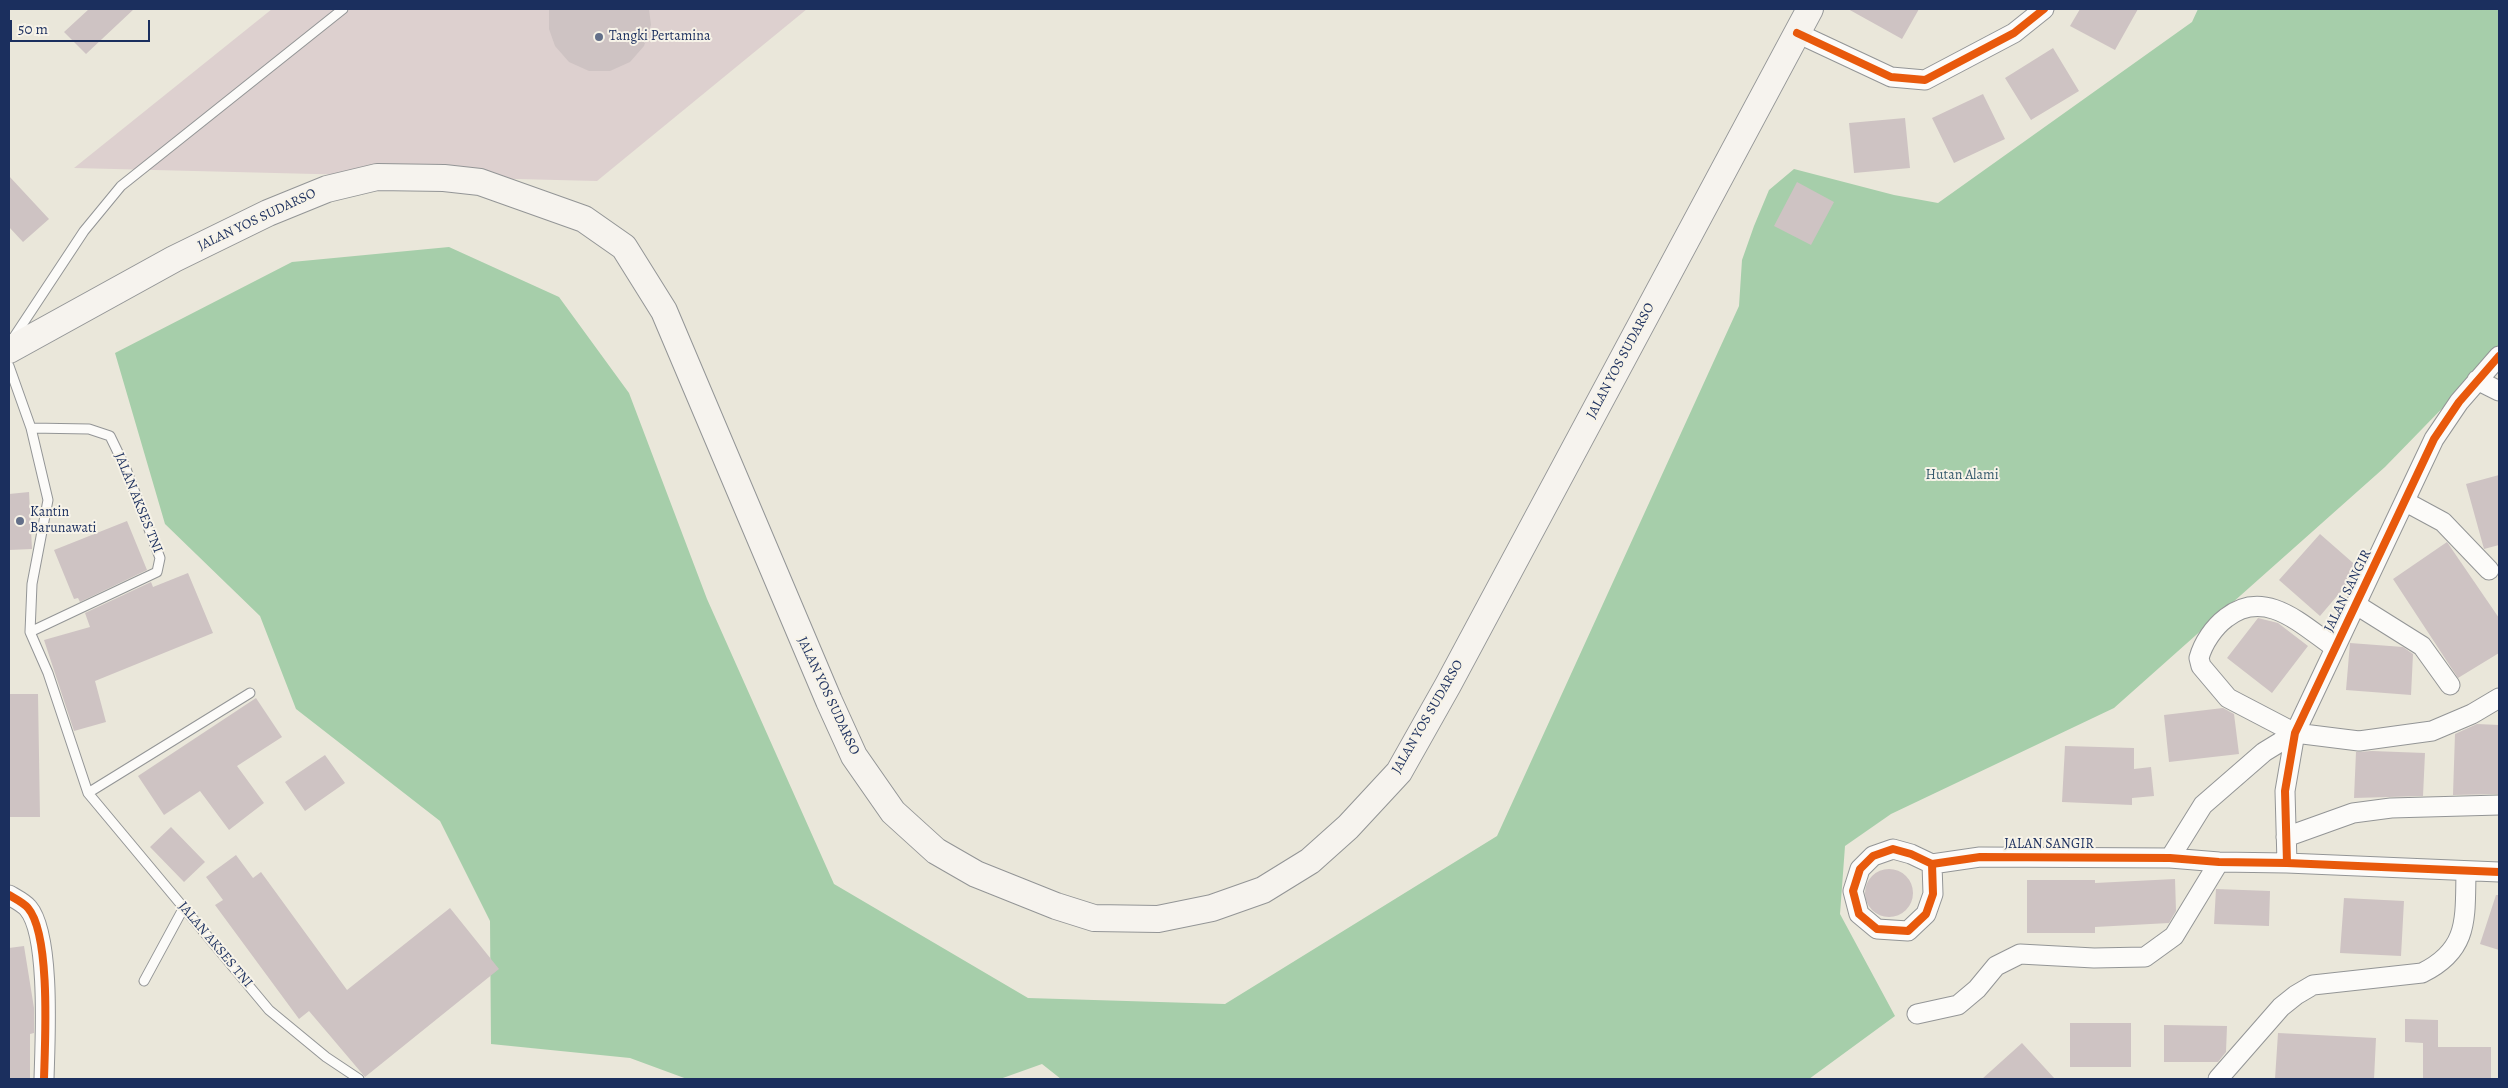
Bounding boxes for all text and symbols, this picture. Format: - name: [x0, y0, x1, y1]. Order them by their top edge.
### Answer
- scale bar: [12, 10, 152, 42]
- text: 50 m: [18, 19, 48, 39]
- place label: Tangki Pertamina: [609, 29, 710, 45]
- marker: Tangki Pertamina: [593, 31, 605, 43]
- street label: JALAN YOS SUDARSO: [195, 185, 319, 255]
- street label: JALAN YOS SUDARSO: [1583, 300, 1659, 422]
- street label: JALAN AKSES TNI: [110, 450, 166, 556]
- park label: Hutan Alami: [1925, 468, 1999, 484]
- place label: Kantin Barunawati: [30, 505, 96, 538]
- marker: Kantin Barunawati: [14, 515, 26, 527]
- street label: JALAN SANGIR: [2321, 547, 2375, 635]
- street label: JALAN YOS SUDARSO: [793, 634, 863, 758]
- street label: JALAN YOS SUDARSO: [1389, 657, 1467, 777]
- street label: JALAN SANGIR: [2004, 837, 2094, 853]
- street label: JALAN AKSES TNI: [174, 899, 256, 991]

